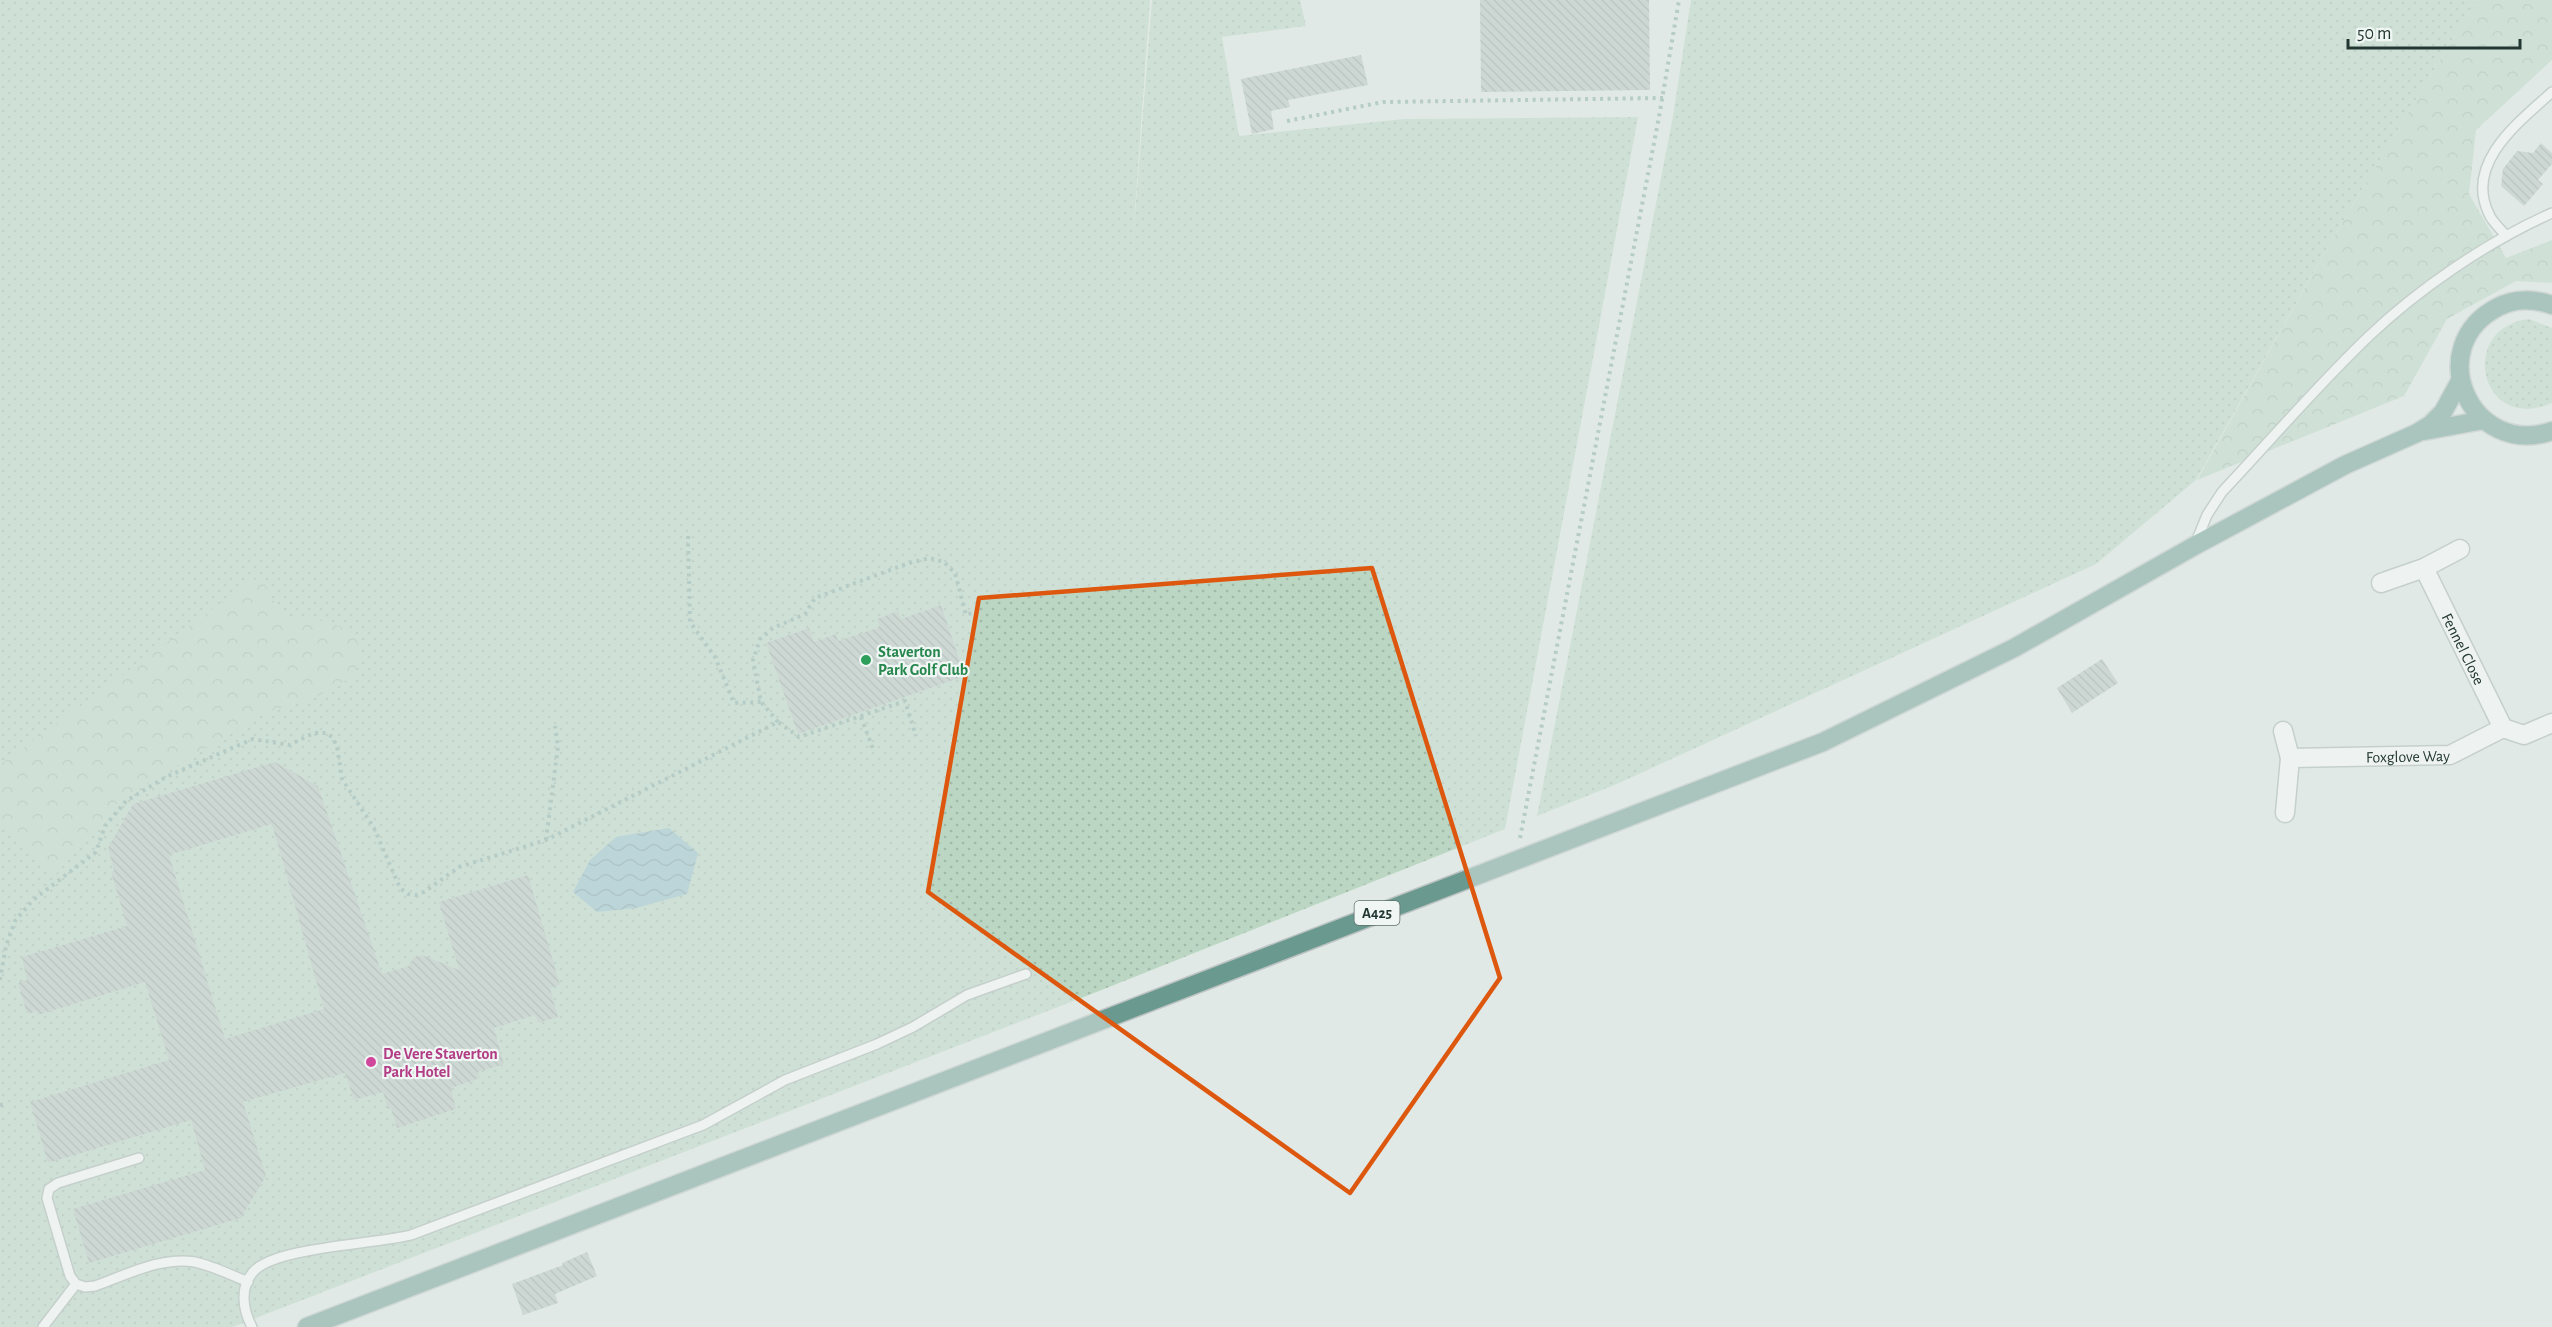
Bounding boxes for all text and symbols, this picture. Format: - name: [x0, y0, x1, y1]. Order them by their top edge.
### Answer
- scale bar: [2348, 12, 2520, 50]
- text: 50 m: [2357, 25, 2391, 43]
- street label: Fennel Close: [2439, 611, 2487, 687]
- place label: Staverton Park Golf Club: [878, 644, 968, 678]
- marker: Staverton Park Golf Club: [859, 653, 873, 667]
- street label: Foxglove Way: [2366, 748, 2450, 766]
- road number: A425: [1354, 901, 1400, 925]
- place label: De Vere Staverton Park Hotel: [383, 1046, 498, 1080]
- marker: De Vere Staverton Park Hotel: [364, 1055, 378, 1069]

